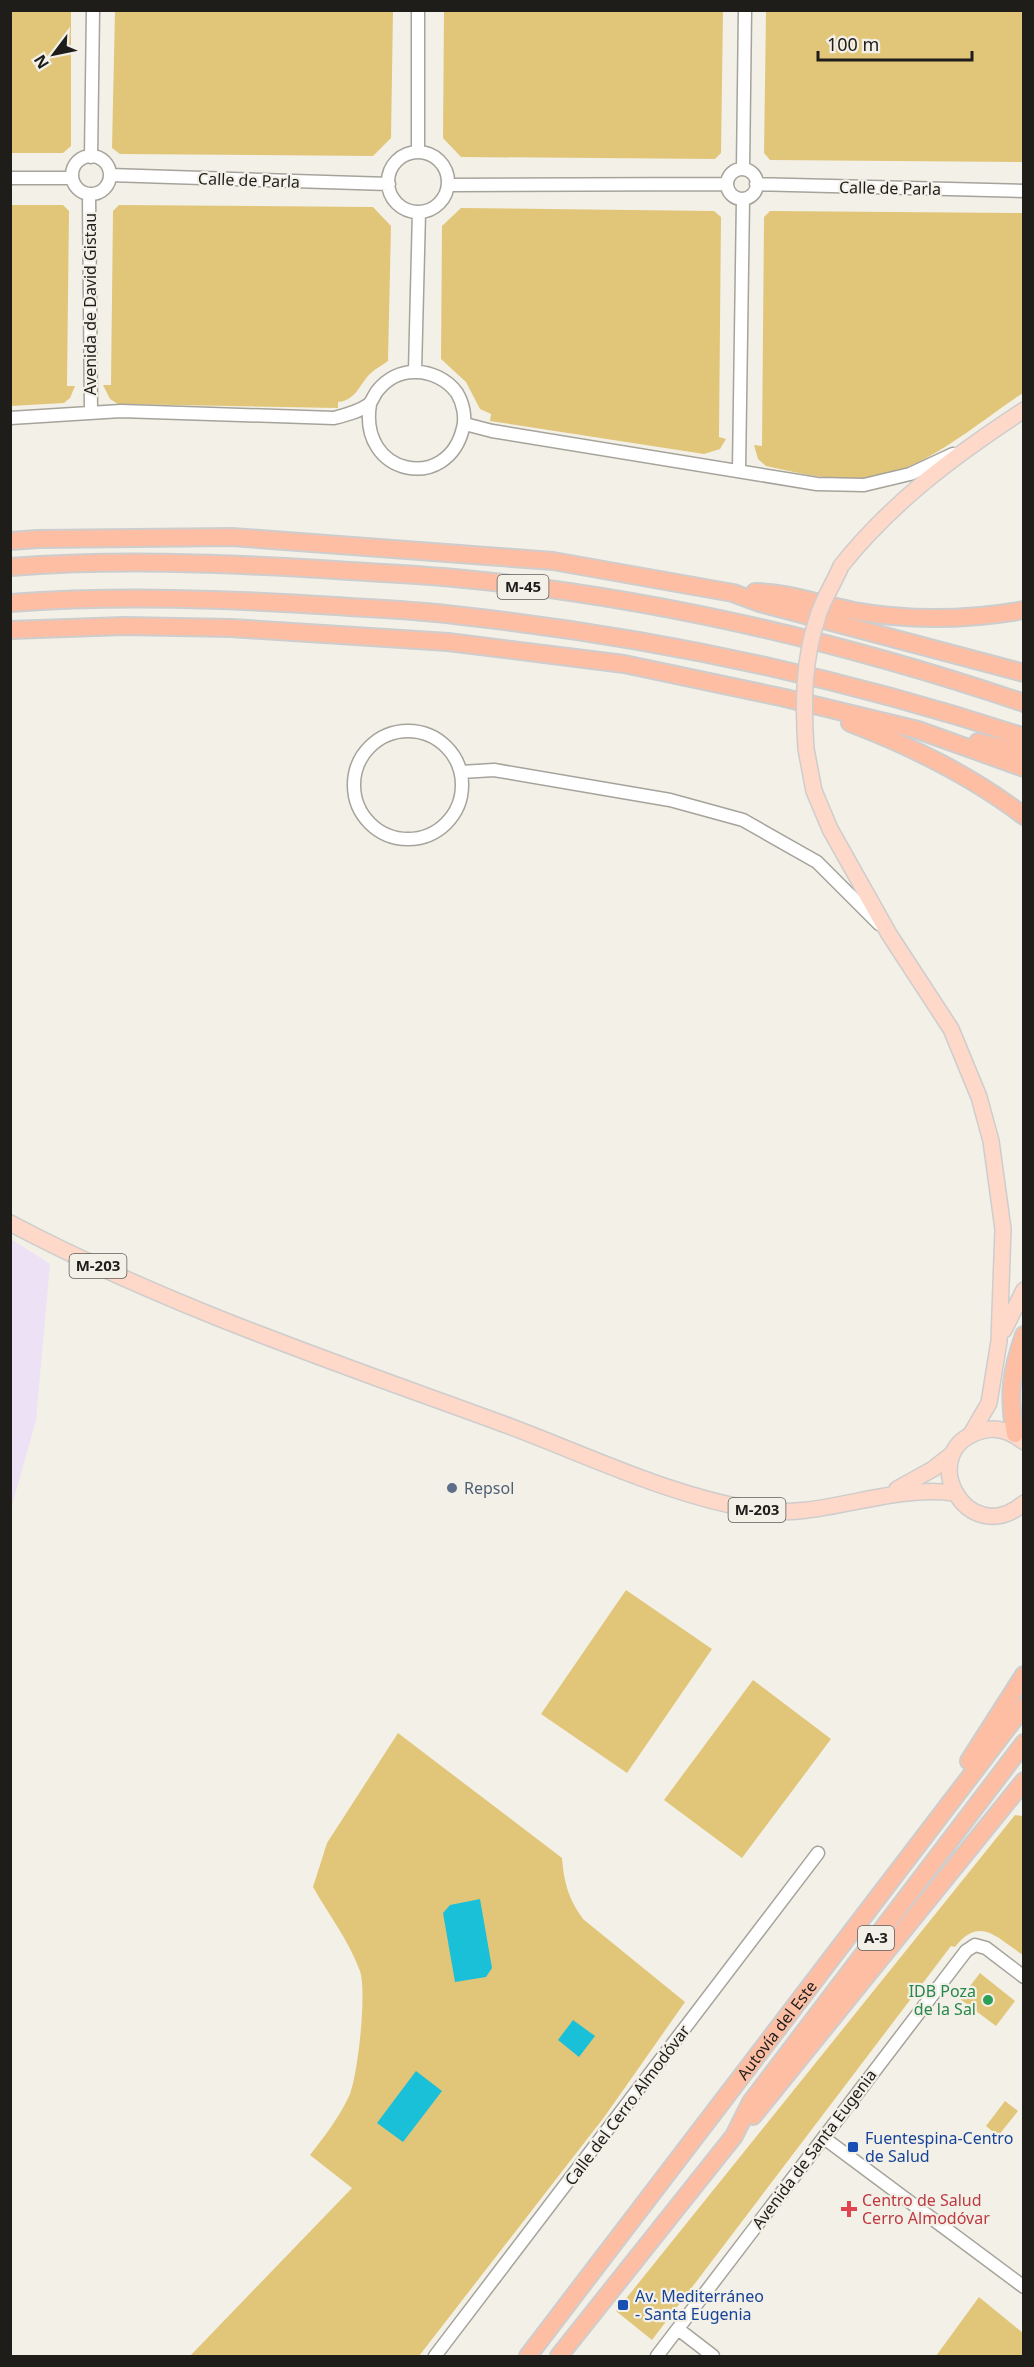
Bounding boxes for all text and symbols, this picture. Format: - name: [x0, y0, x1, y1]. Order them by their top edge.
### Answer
- north arrow: [24, 24, 84, 84]
- scale bar: [818, 24, 972, 62]
- text: 100 m: [827, 32, 879, 56]
- text: N: [29, 51, 54, 73]
- street label: Calle de Parla: [198, 167, 300, 193]
- street label: Calle de Parla: [839, 176, 941, 200]
- street label: Avenida de David Gistau: [79, 213, 101, 395]
- road number: M-45: [498, 575, 548, 599]
- road number: M-203: [70, 1254, 126, 1278]
- place label: Repsol: [464, 1477, 514, 1499]
- marker: Repsol: [445, 1481, 459, 1495]
- road number: M-203: [728, 1498, 786, 1522]
- road number: A-3: [858, 1926, 894, 1950]
- street label: Autovía del Este: [732, 1976, 822, 2084]
- place label: IDB Poza de la Sal: [909, 1980, 976, 2020]
- marker: IDB Poza de la Sal: [981, 1993, 995, 2007]
- street label: Calle del Cerro Almodóvar: [559, 2020, 695, 2190]
- street label: Avenida de Santa Eugenia: [747, 2065, 881, 2233]
- place label: Fuentespina-Centro de Salud: [865, 2127, 1013, 2167]
- marker: Fuentespina-Centro de Salud: [846, 2140, 860, 2154]
- place label: Centro de Salud Cerro Almodóvar: [862, 2189, 990, 2229]
- marker: Centro de Salud Cerro Almodóvar: [840, 2200, 858, 2218]
- place label: Av. Mediterráneo - Santa Eugenia: [635, 2285, 764, 2325]
- marker: Av. Mediterráneo - Santa Eugenia: [616, 2298, 630, 2312]

